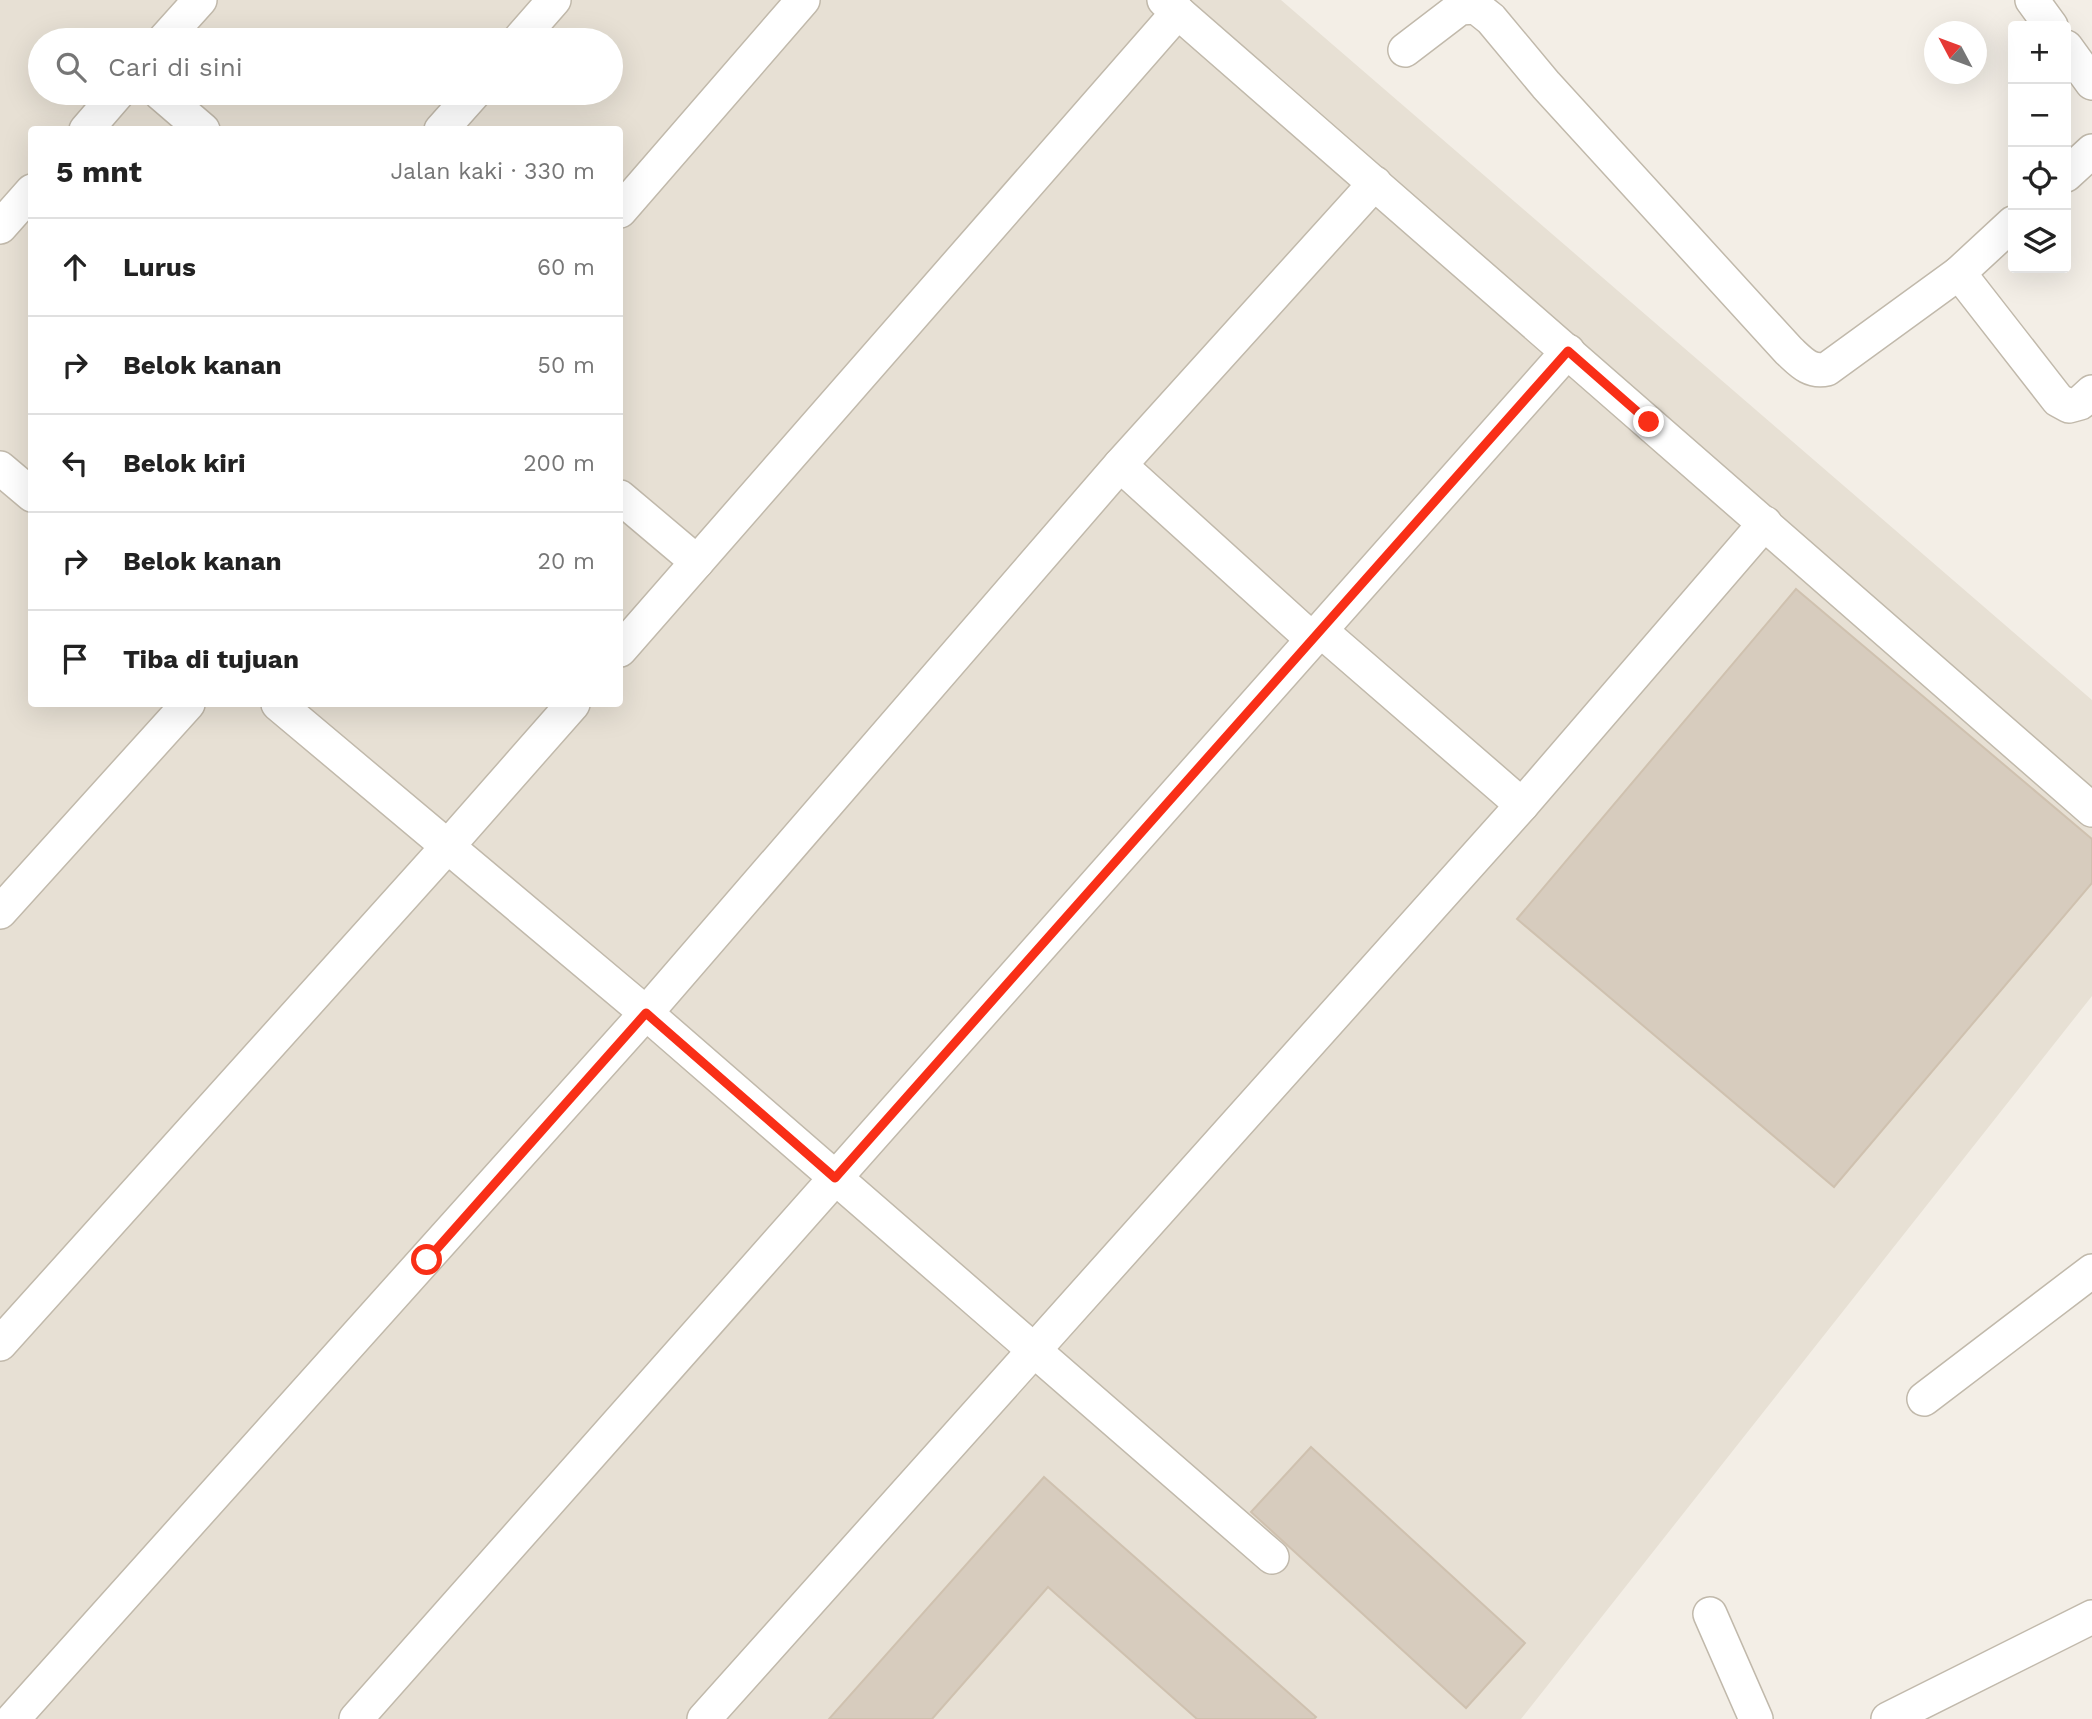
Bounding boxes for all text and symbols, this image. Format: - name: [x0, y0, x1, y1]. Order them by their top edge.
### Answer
- north arrow: [1924, 21, 1987, 84]
- map controls: [2008, 21, 2071, 273]
- button: +: [2008, 21, 2071, 84]
- search box: [28, 28, 623, 105]
- icon: search: [52, 48, 90, 86]
- text: Cari di sini: [108, 52, 243, 82]
- button: −: [2008, 84, 2071, 147]
- button: locate: [2008, 147, 2071, 210]
- text: 5 mnt: [56, 154, 142, 189]
- text: Jalan kaki · 330 m: [390, 158, 595, 185]
- button: layers: [2008, 210, 2071, 273]
- icon: ahead: [56, 248, 94, 286]
- text: Lurus: [123, 252, 196, 282]
- text: 60 m: [537, 254, 595, 281]
- icon: right: [56, 346, 94, 384]
- text: Belok kanan: [123, 350, 282, 380]
- text: 50 m: [538, 352, 595, 379]
- route end: [1633, 406, 1664, 437]
- icon: left: [56, 444, 94, 482]
- text: Belok kiri: [123, 448, 246, 478]
- text: 200 m: [523, 450, 595, 477]
- icon: right: [56, 542, 94, 580]
- text: Belok kanan: [123, 546, 282, 576]
- text: 20 m: [538, 548, 595, 575]
- icon: arrive: [56, 640, 94, 678]
- text: Tiba di tujuan: [123, 644, 299, 674]
- route start: [411, 1244, 442, 1275]

